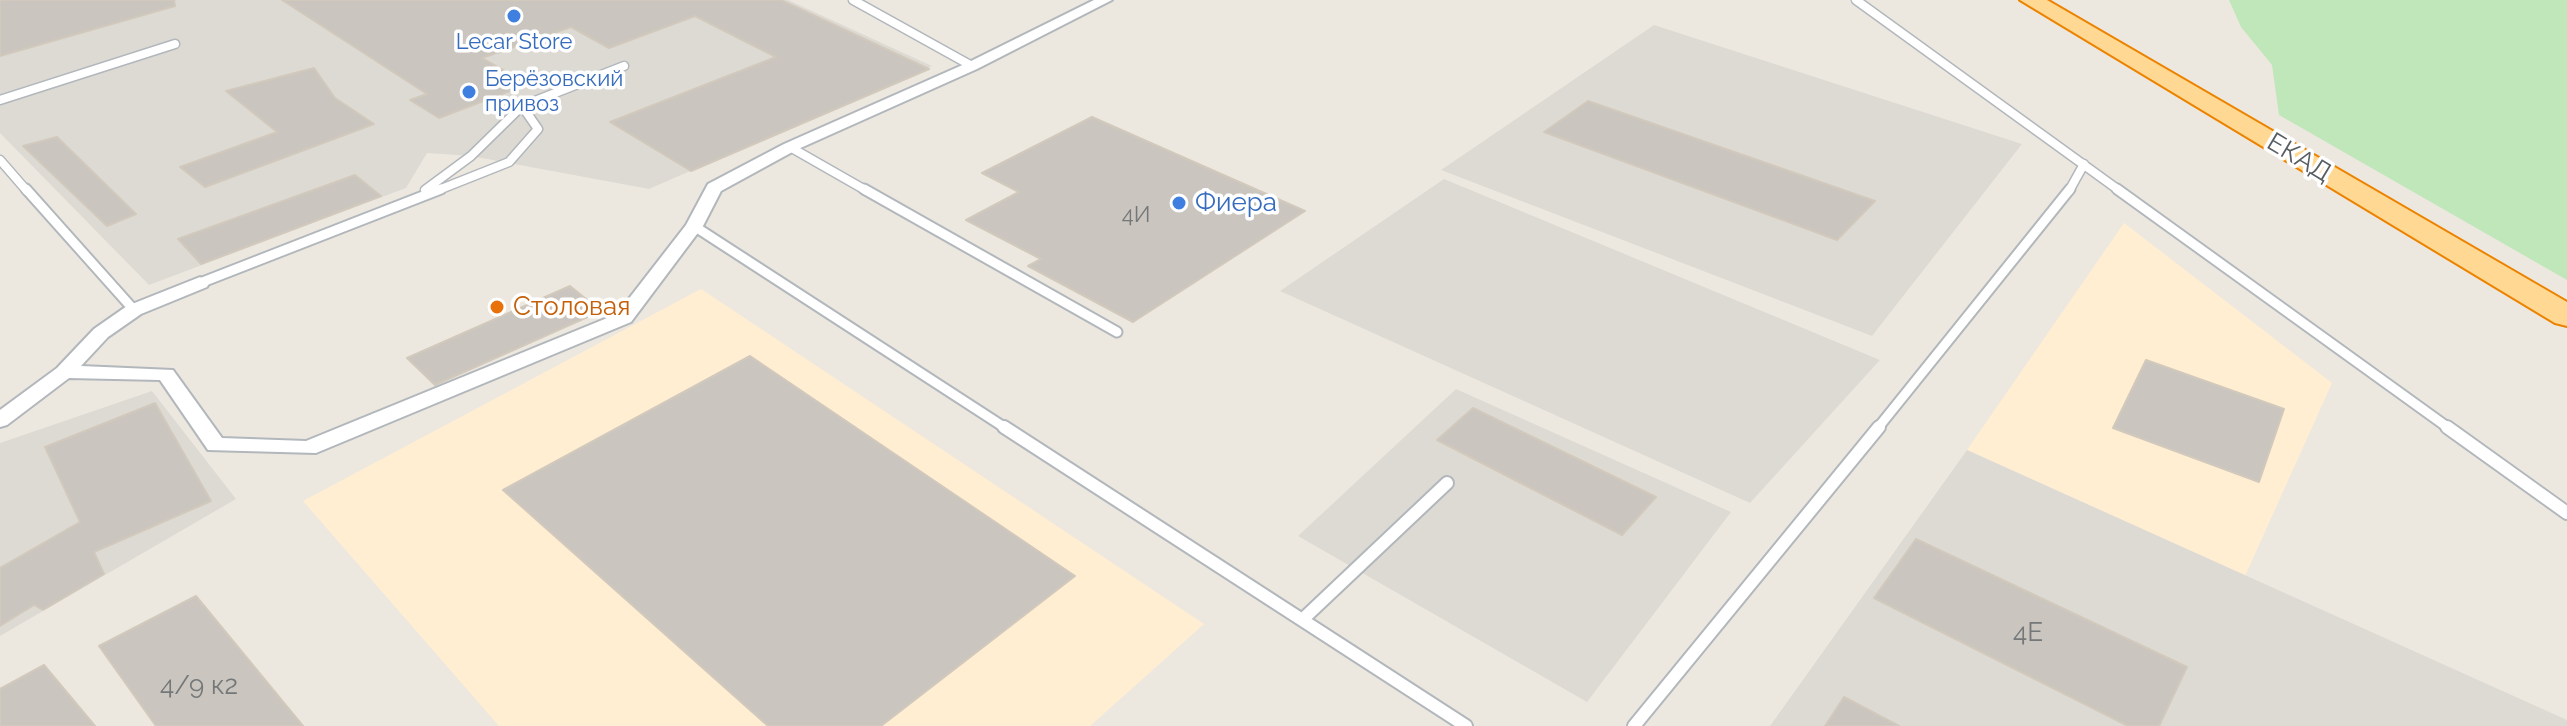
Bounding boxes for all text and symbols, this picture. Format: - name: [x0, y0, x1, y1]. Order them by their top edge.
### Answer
- marker: Lecar Store: [505, 7, 523, 25]
- place label: Lecar Store: [456, 29, 572, 55]
- place label: Берёзовский привоз: [485, 66, 623, 118]
- marker: Берёзовский привоз: [460, 83, 478, 101]
- street label: ЕКАД: [2261, 127, 2337, 189]
- place label: Фиера: [1195, 187, 1277, 219]
- marker: Фиера: [1170, 194, 1188, 212]
- house number: 4И: [1122, 202, 1150, 228]
- place label: Столовая: [513, 291, 631, 323]
- marker: Столовая: [488, 298, 506, 316]
- house number: 4Е: [2013, 617, 2043, 649]
- house number: 4/9 к2: [160, 670, 238, 702]

